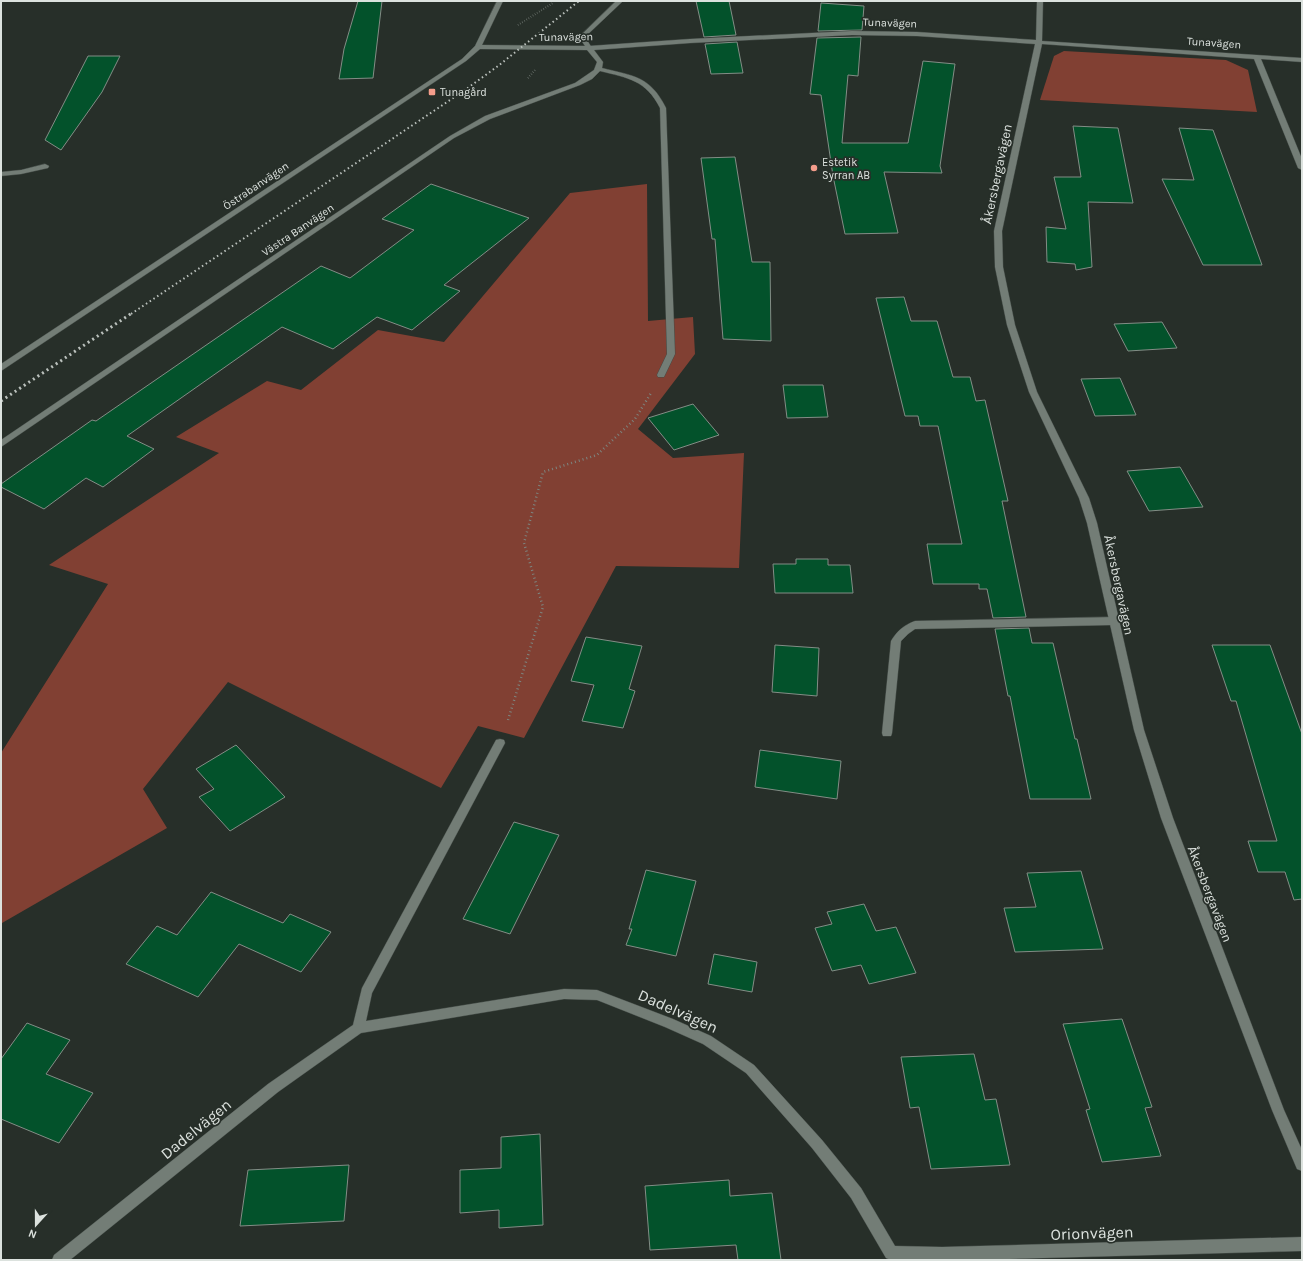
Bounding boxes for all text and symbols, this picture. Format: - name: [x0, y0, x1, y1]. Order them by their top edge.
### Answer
- street label: Tunavägen: [863, 16, 917, 30]
- street label: Tunavägen: [539, 30, 593, 44]
- street label: Tunavägen: [1187, 35, 1241, 51]
- place label: Tunagård: [440, 86, 487, 99]
- marker: Tunagård: [427, 87, 437, 97]
- street label: Åkersbergavägen: [978, 122, 1015, 225]
- place label: Estetik Syrran AB: [822, 156, 870, 182]
- street label: Östrabanvägen: [220, 158, 291, 213]
- marker: Estetik Syrran AB: [809, 163, 819, 173]
- street label: Västra Banvägen: [260, 201, 336, 259]
- street label: Åkersbergavägen: [1101, 533, 1138, 636]
- street label: Åkersbergavägen: [1185, 843, 1236, 944]
- street label: Dadelvägen: [635, 985, 721, 1037]
- street label: Dadelvägen: [157, 1095, 235, 1163]
- north arrow: [16, 1205, 56, 1245]
- street label: Orionvägen: [1050, 1222, 1134, 1244]
- text: N: [27, 1226, 39, 1241]

